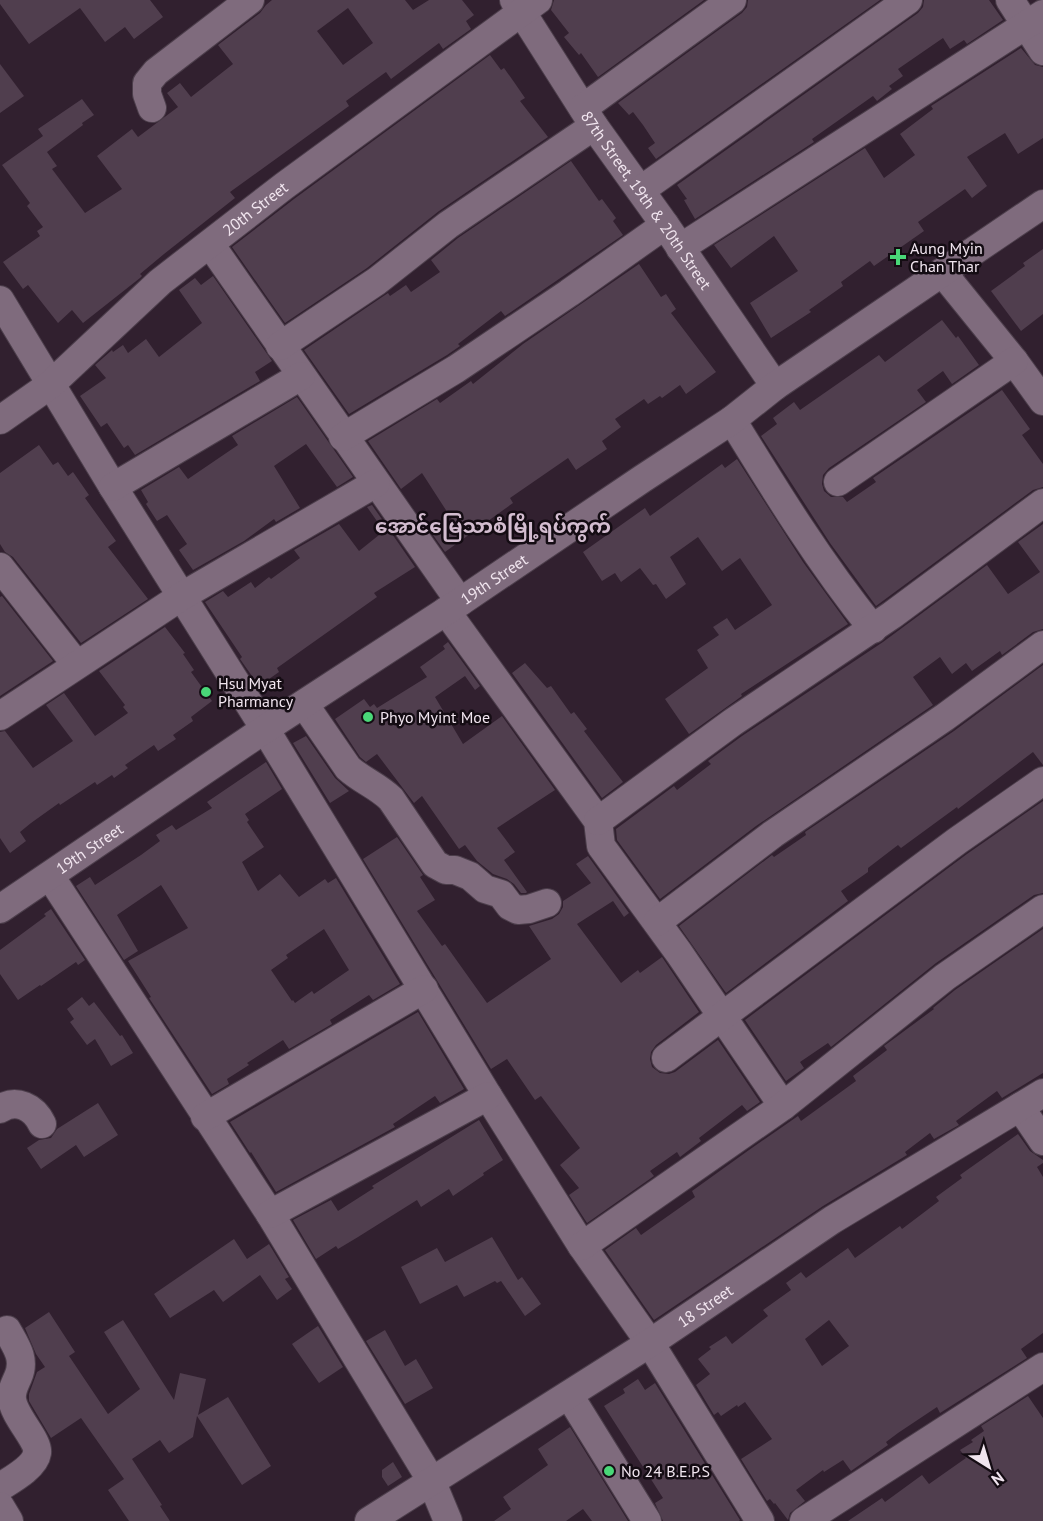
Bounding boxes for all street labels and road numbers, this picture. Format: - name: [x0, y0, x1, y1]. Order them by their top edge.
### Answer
- street label: 87th Street, 19th & 20th Street: [577, 107, 716, 294]
- street label: 20th Street: [219, 177, 292, 240]
- street label: 19th Street: [456, 549, 532, 609]
- street label: 19th Street: [52, 818, 127, 878]
- street label: 18 Street: [673, 1280, 737, 1332]

